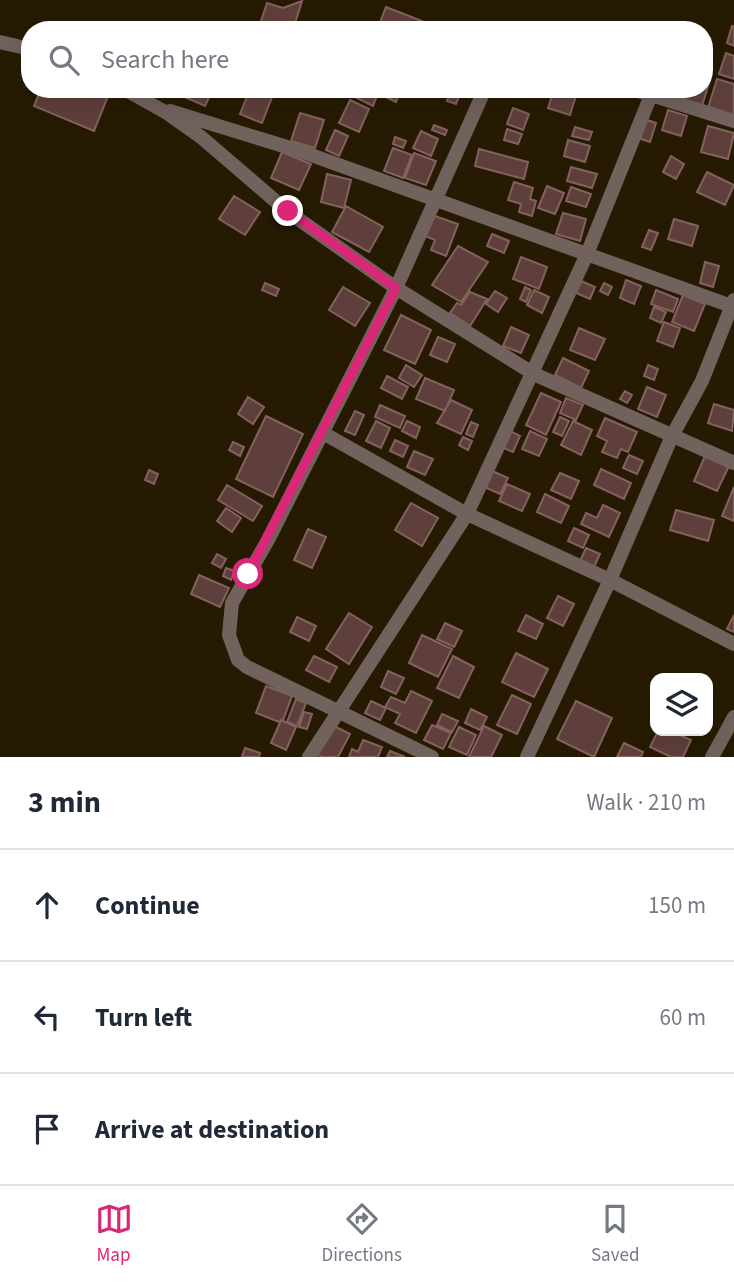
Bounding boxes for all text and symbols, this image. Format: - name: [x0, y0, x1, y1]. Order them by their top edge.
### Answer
- search box: [21, 21, 713, 98]
- icon: search: [45, 41, 83, 79]
- text: Search here: [101, 41, 229, 78]
- route end: [272, 195, 303, 226]
- route start: [232, 558, 263, 589]
- map controls: [650, 673, 713, 736]
- button: layers: [650, 673, 713, 736]
- text: 3 min: [28, 781, 101, 824]
- text: Walk · 210 m: [587, 786, 706, 819]
- icon: ahead: [28, 886, 66, 924]
- text: Continue: [95, 887, 200, 924]
- text: 150 m: [648, 889, 706, 922]
- icon: left: [28, 998, 66, 1036]
- text: Turn left: [95, 999, 192, 1036]
- text: 60 m: [659, 1001, 706, 1034]
- icon: arrive: [28, 1110, 66, 1148]
- text: Arrive at destination: [95, 1111, 329, 1148]
- tab: Map: [95, 1200, 133, 1269]
- tab: Directions: [322, 1200, 402, 1269]
- tab: Saved: [591, 1200, 639, 1269]

